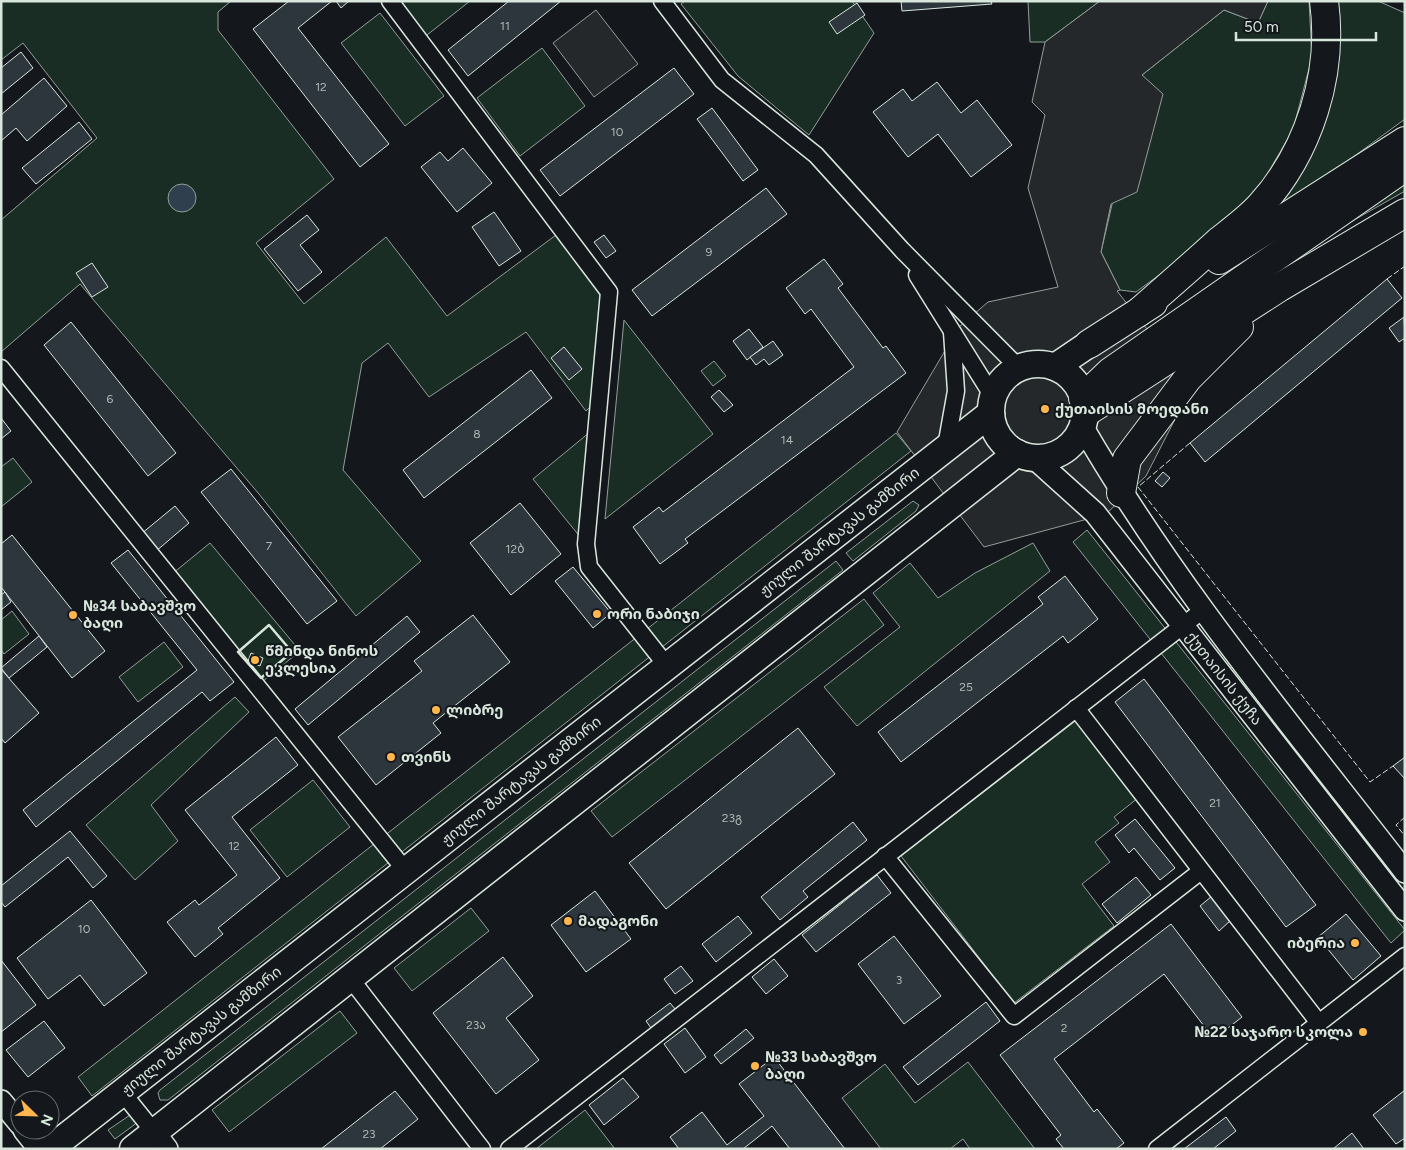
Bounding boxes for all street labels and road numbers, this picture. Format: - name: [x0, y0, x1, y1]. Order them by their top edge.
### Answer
- street label: ჟიული შარტავას გამზირი: [756, 463, 923, 600]
- street label: ქუთაისის ქუჩა: [1182, 628, 1266, 729]
- street label: ჟიული შარტავას გამზირი: [437, 712, 605, 849]
- street label: ჟიული შარტავას გამზირი: [118, 963, 285, 1099]

